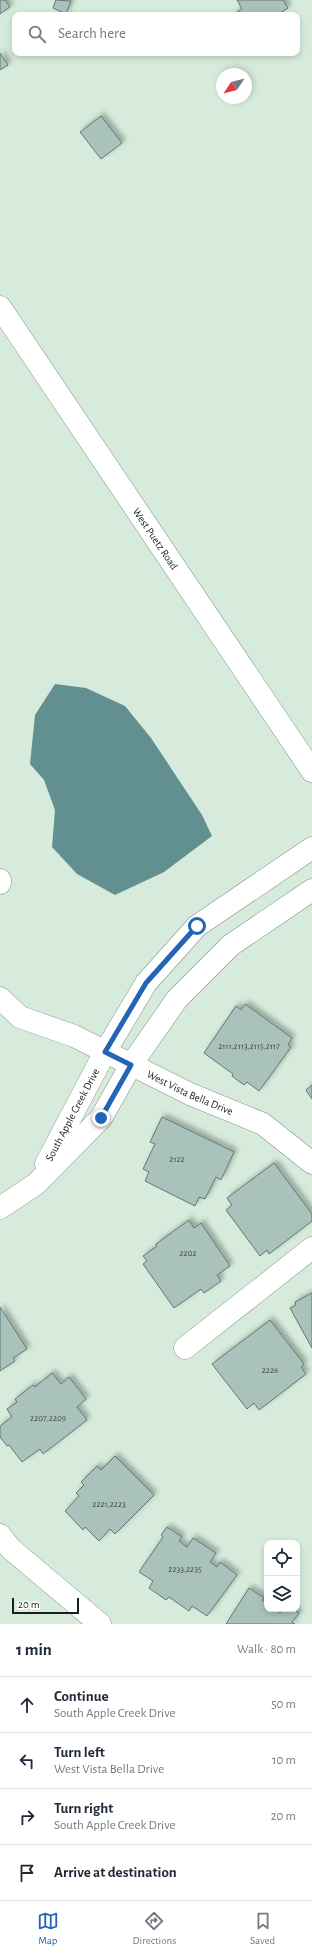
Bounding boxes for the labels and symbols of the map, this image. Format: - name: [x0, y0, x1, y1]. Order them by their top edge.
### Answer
- north arrow: [216, 68, 252, 104]
- street label: West Puetz Road: [131, 506, 180, 572]
- route start: [188, 917, 206, 935]
- house number: 2111,2113,2115,2117: [218, 1042, 280, 1051]
- street label: South Apple Creek Drive: [43, 1066, 101, 1163]
- street label: West Vista Bella Drive: [145, 1068, 235, 1117]
- route end: [92, 1109, 110, 1127]
- house number: 2122: [169, 1155, 185, 1164]
- house number: 2202: [179, 1249, 197, 1258]
- house number: 2226: [262, 1366, 278, 1375]
- house number: 2207,2209: [30, 1414, 66, 1423]
- house number: 2221,2223: [92, 1500, 126, 1509]
- house number: 2233,2235: [168, 1565, 202, 1574]
- scale bar: [12, 1596, 79, 1615]

